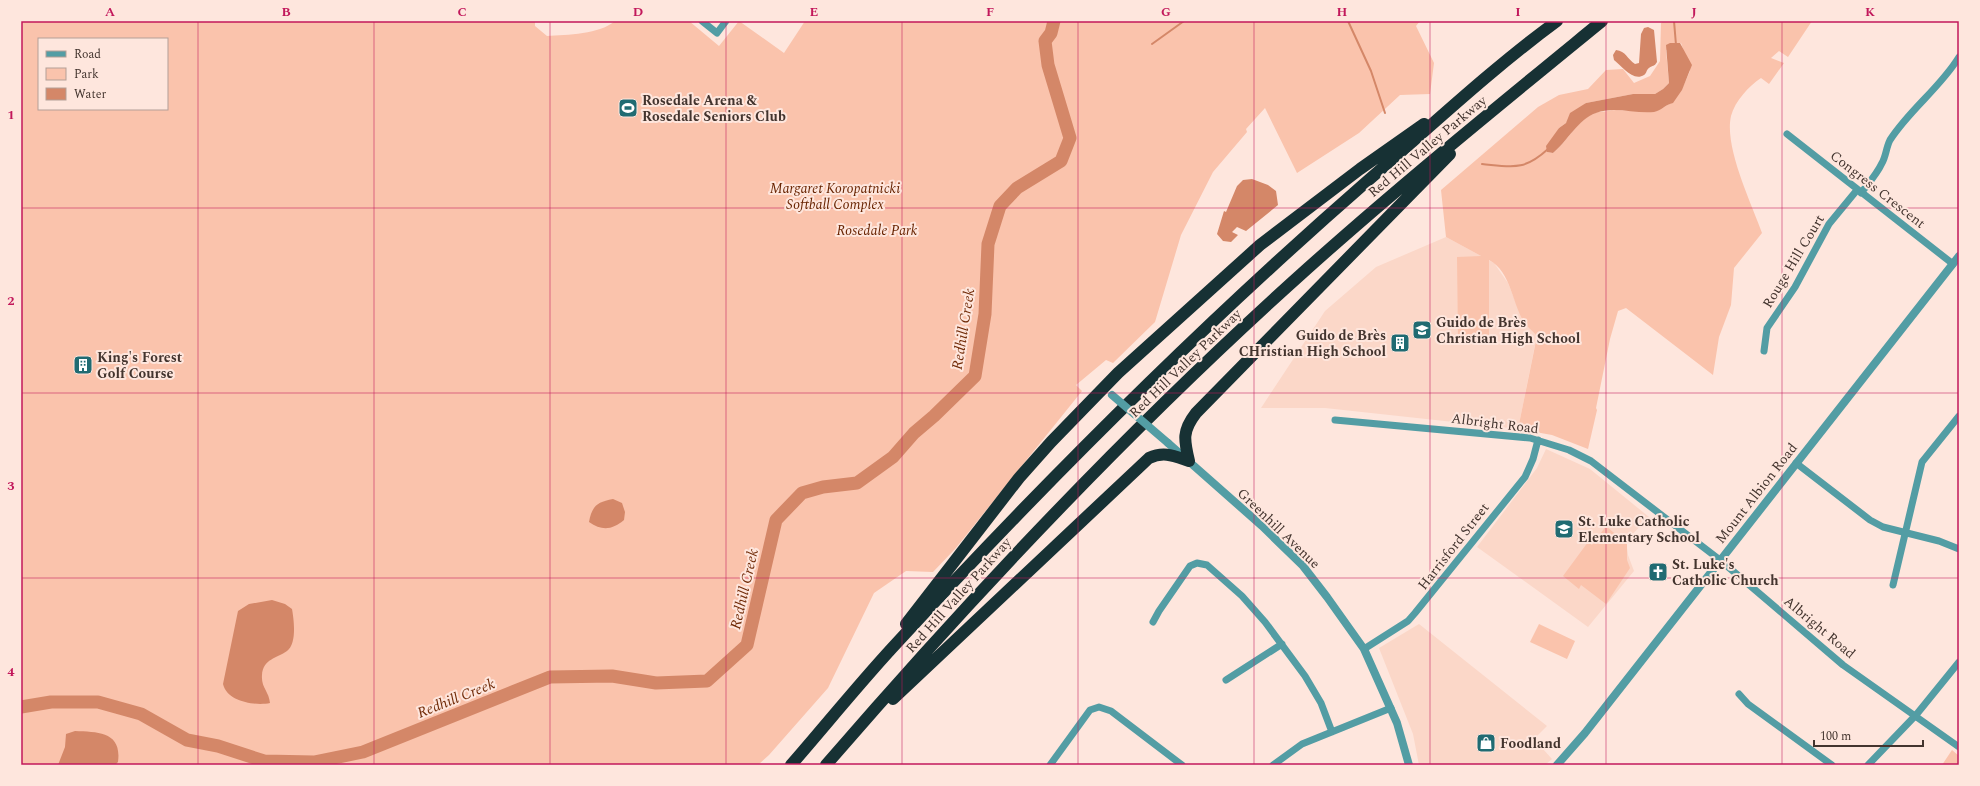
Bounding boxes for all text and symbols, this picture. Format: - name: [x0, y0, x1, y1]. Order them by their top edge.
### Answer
- text: A: [105, 2, 115, 22]
- text: B: [281, 2, 291, 22]
- text: C: [457, 2, 467, 22]
- text: D: [633, 2, 643, 22]
- text: E: [810, 2, 819, 22]
- text: F: [986, 2, 994, 22]
- text: G: [1161, 2, 1171, 22]
- text: H: [1337, 2, 1348, 22]
- text: I: [1515, 2, 1521, 22]
- text: J: [1691, 2, 1697, 22]
- text: K: [1865, 2, 1875, 22]
- legend: [38, 38, 168, 110]
- text: Road: [74, 45, 101, 64]
- text: Park: [74, 65, 99, 84]
- text: Water: [74, 85, 106, 104]
- place label: Rosedale Arena & Rosedale Seniors Club: [642, 90, 786, 127]
- street label: Red Hill Valley Parkway: [1363, 90, 1492, 202]
- sports icon: Rosedale Arena & Rosedale Seniors Club: [617, 97, 639, 119]
- text: 1: [7, 105, 15, 125]
- street label: Congress Crescent: [1825, 145, 1930, 233]
- park label: Margaret Koropatnicki Softball Complex: [770, 178, 900, 215]
- street label: Rouge Hill Court: [1757, 210, 1830, 312]
- park label: Rosedale Park: [837, 220, 918, 241]
- water label: Redhill Creek: [946, 287, 981, 371]
- text: 2: [7, 291, 15, 311]
- street label: Red Hill Valley Parkway: [1124, 303, 1247, 423]
- place label: Guido de Brès Christian High School: [1436, 312, 1581, 349]
- school or university icon: Guido de Brès Christian High School: [1411, 319, 1433, 341]
- place label: Guido de Brès CHristian High School: [1239, 325, 1386, 362]
- building icon: Guido de Brès CHristian High School: [1389, 332, 1411, 354]
- place label: King's Forest Golf Course: [97, 347, 183, 384]
- building icon: King's Forest Golf Course: [72, 354, 94, 376]
- street label: Albright Road: [1450, 408, 1540, 439]
- street label: Mount Albion Road: [1710, 438, 1803, 548]
- text: 3: [7, 476, 15, 496]
- street label: Greenhill Avenue: [1232, 483, 1325, 574]
- street label: Harrisford Street: [1413, 498, 1494, 594]
- place label: St. Luke Catholic Elementary School: [1578, 511, 1700, 548]
- school or university icon: St. Luke Catholic Elementary School: [1553, 518, 1575, 540]
- street label: Red Hill Valley Parkway: [901, 532, 1017, 658]
- water label: Redhill Creek: [724, 547, 765, 632]
- place label: St. Luke's Catholic Church: [1672, 554, 1779, 591]
- church icon: St. Luke's Catholic Church: [1647, 561, 1669, 583]
- street label: Albright Road: [1779, 591, 1860, 664]
- text: 4: [7, 662, 15, 682]
- water label: Redhill Creek: [414, 672, 499, 724]
- scale bar: [1814, 722, 1923, 748]
- text: 100 m: [1820, 727, 1851, 746]
- shop icon: Foodland: [1475, 732, 1497, 754]
- place label: Foodland: [1500, 733, 1561, 754]

